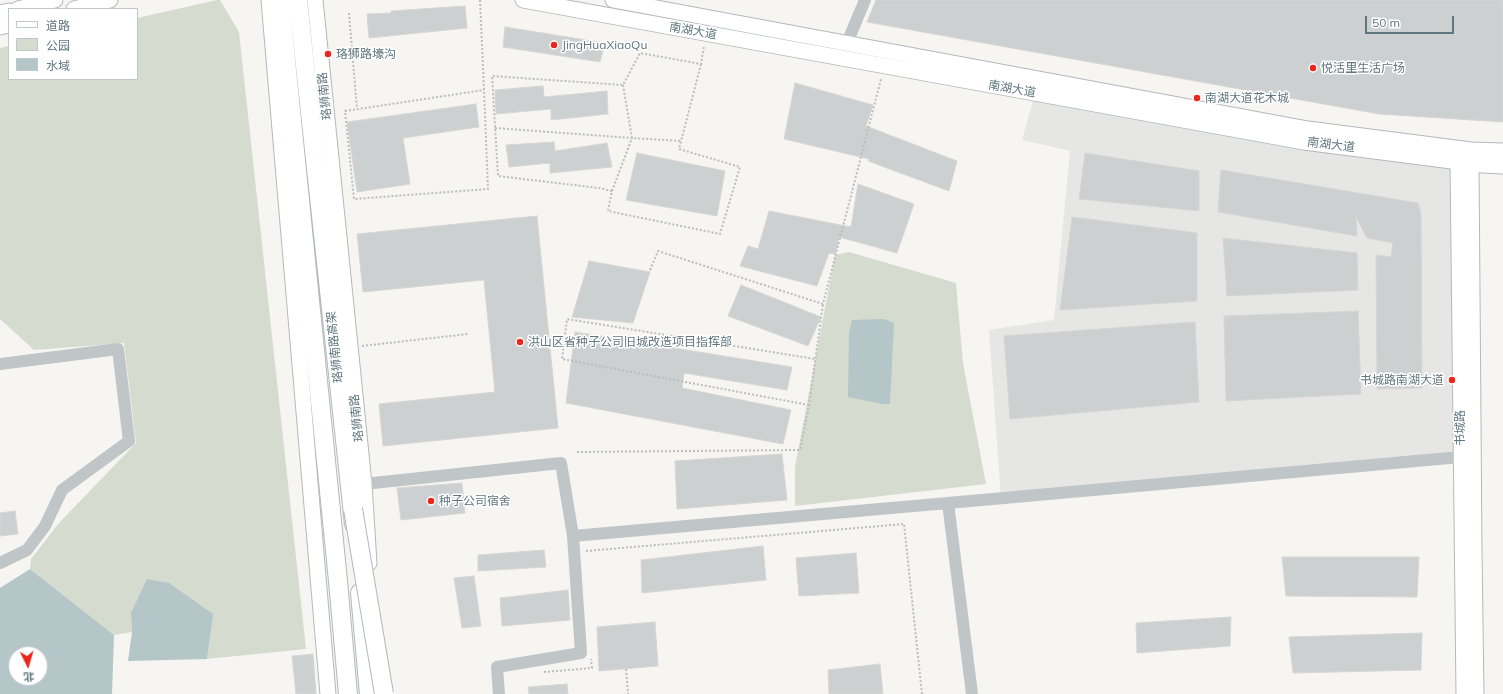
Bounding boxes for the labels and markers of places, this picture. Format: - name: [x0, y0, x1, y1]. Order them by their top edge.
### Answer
- place label: JingHuaXiaoQu: [562, 38, 647, 52]
- marker: JingHuaXiaoQu: [549, 40, 559, 50]
- place label: 珞狮路壕沟: [336, 47, 396, 61]
- marker: 珞狮路壕沟: [323, 49, 333, 59]
- place label: 悦活里生活广场: [1321, 61, 1405, 75]
- marker: 悦活里生活广场: [1308, 63, 1318, 73]
- place label: 南湖大道花木城: [1205, 91, 1289, 105]
- marker: 南湖大道花木城: [1192, 93, 1202, 103]
- place label: 洪山区省种子公司旧城改造项目指挥部: [528, 335, 732, 349]
- marker: 洪山区省种子公司旧城改造项目指挥部: [515, 337, 525, 347]
- place label: 书城路南湖大道: [1360, 373, 1444, 387]
- marker: 书城路南湖大道: [1447, 375, 1457, 385]
- place label: 种子公司宿舍: [439, 494, 511, 508]
- marker: 种子公司宿舍: [426, 496, 436, 506]

